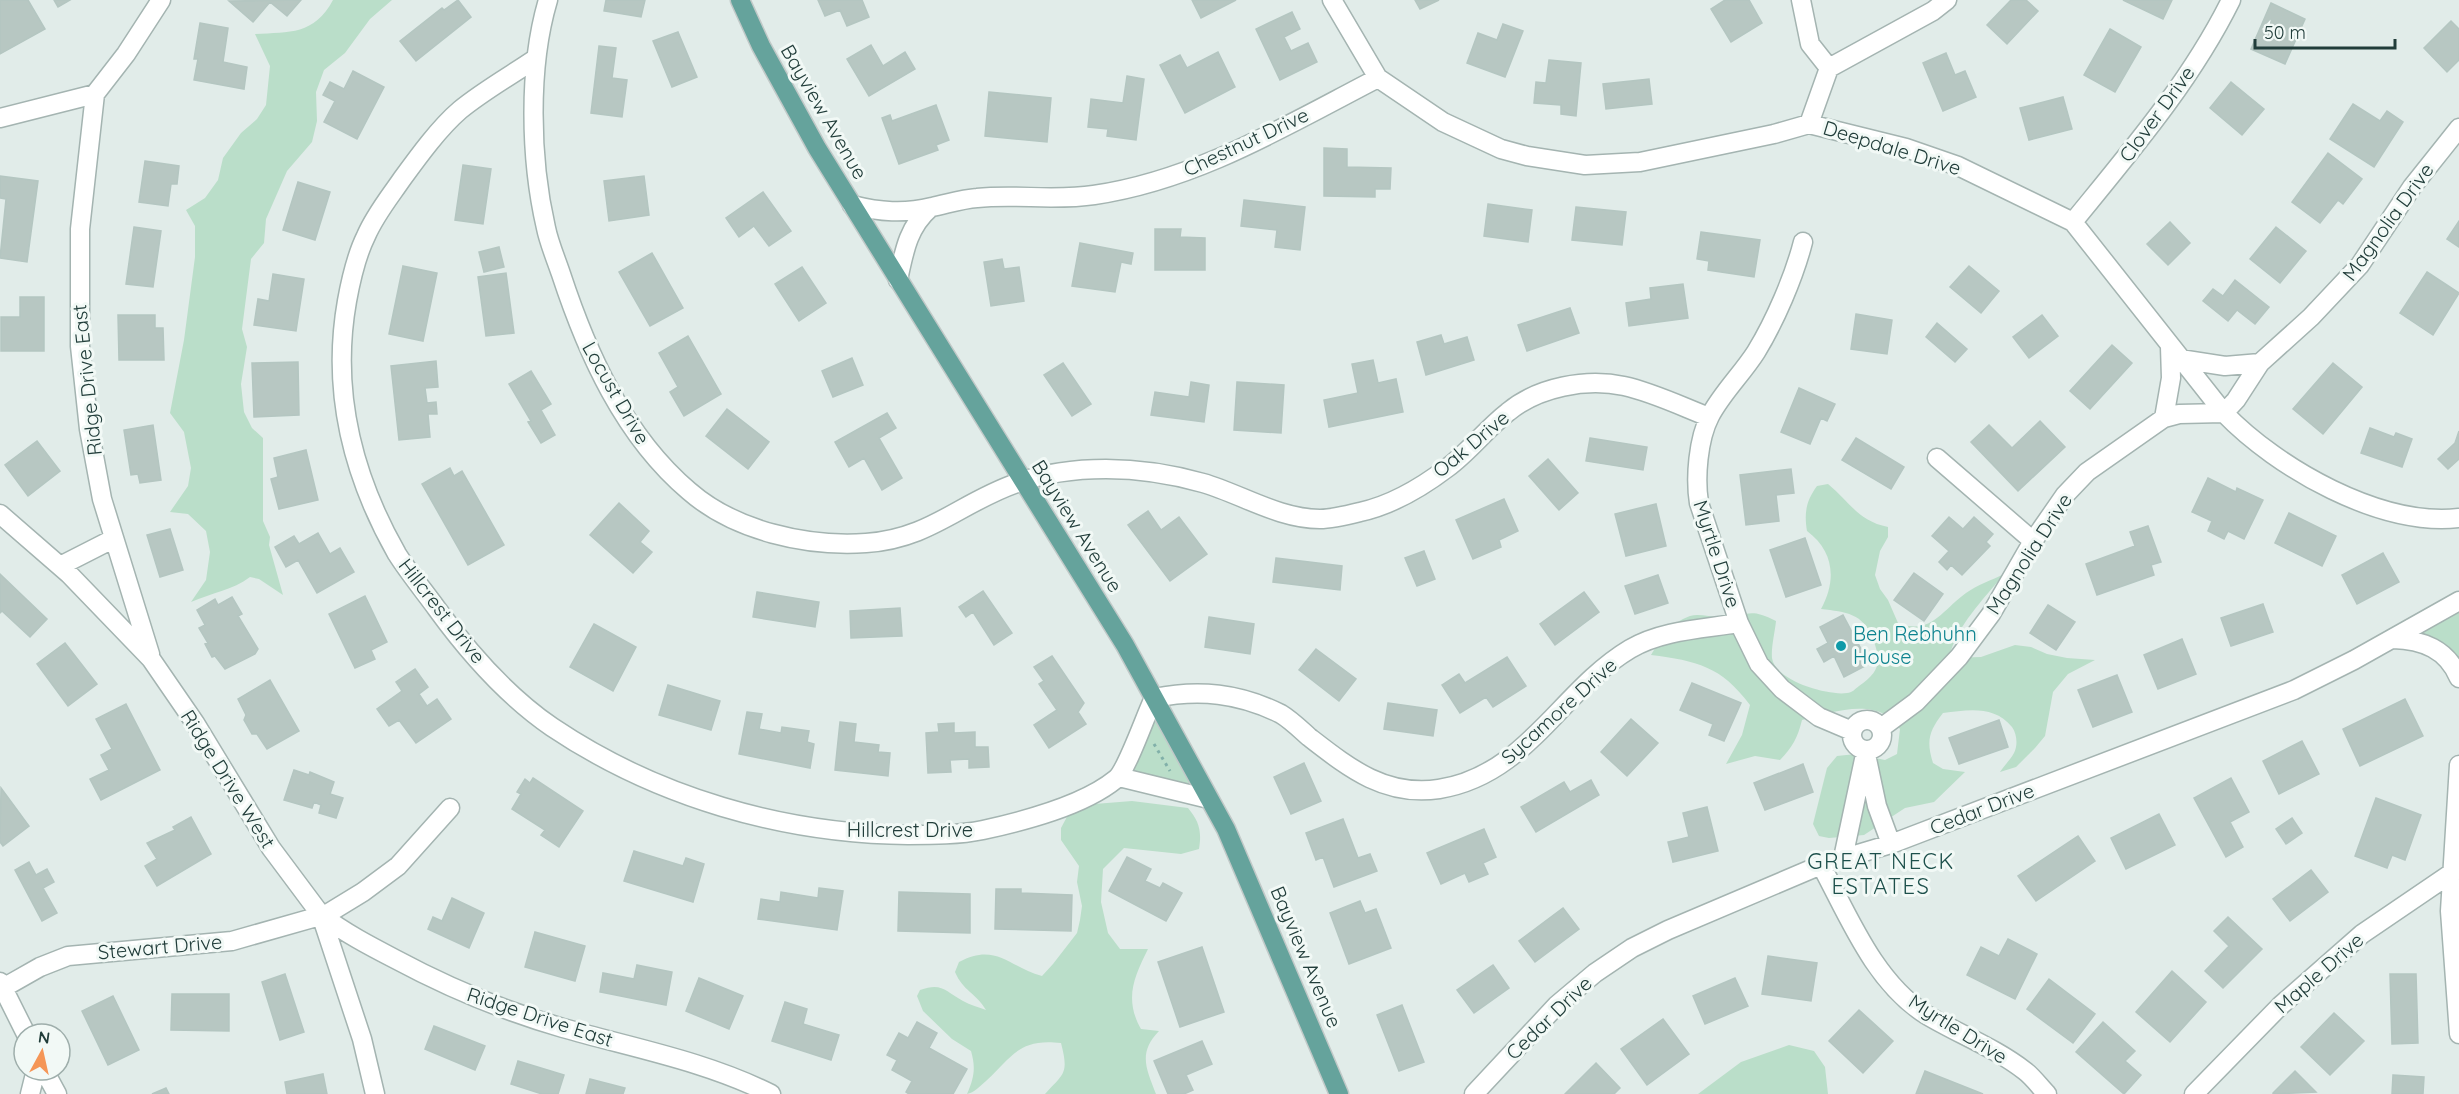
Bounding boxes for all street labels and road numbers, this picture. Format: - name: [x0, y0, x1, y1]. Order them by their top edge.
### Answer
- street label: Bayview Avenue: [776, 40, 873, 184]
- street label: Clover Drive: [2113, 61, 2200, 167]
- street label: Chestnut Drive: [1179, 102, 1312, 181]
- street label: Deepdale Drive: [1820, 115, 1964, 180]
- street label: Magnolia Drive: [2337, 158, 2439, 285]
- street label: Ridge Drive East: [66, 303, 107, 457]
- street label: Locust Drive: [577, 337, 656, 448]
- street label: Oak Drive: [1428, 405, 1514, 483]
- street label: Bayview Avenue: [1027, 455, 1128, 597]
- street label: Magnolia Drive: [1980, 488, 2077, 619]
- street label: Myrtle Drive: [1688, 497, 1747, 611]
- street label: Hillcrest Drive: [394, 553, 491, 668]
- street label: Sycamore Drive: [1496, 652, 1622, 769]
- street label: Ridge Drive West: [176, 705, 281, 853]
- street label: Cedar Drive: [1926, 777, 2038, 840]
- street label: Hillcrest Drive: [847, 817, 973, 842]
- street label: Bayview Avenue: [1265, 882, 1348, 1031]
- street label: Maple Drive: [2269, 927, 2368, 1018]
- street label: Stewart Drive: [97, 929, 223, 964]
- street label: Cedar Drive: [1500, 970, 1597, 1065]
- street label: Ridge Drive East: [464, 981, 616, 1052]
- street label: Myrtle Drive: [1904, 988, 2012, 1069]

